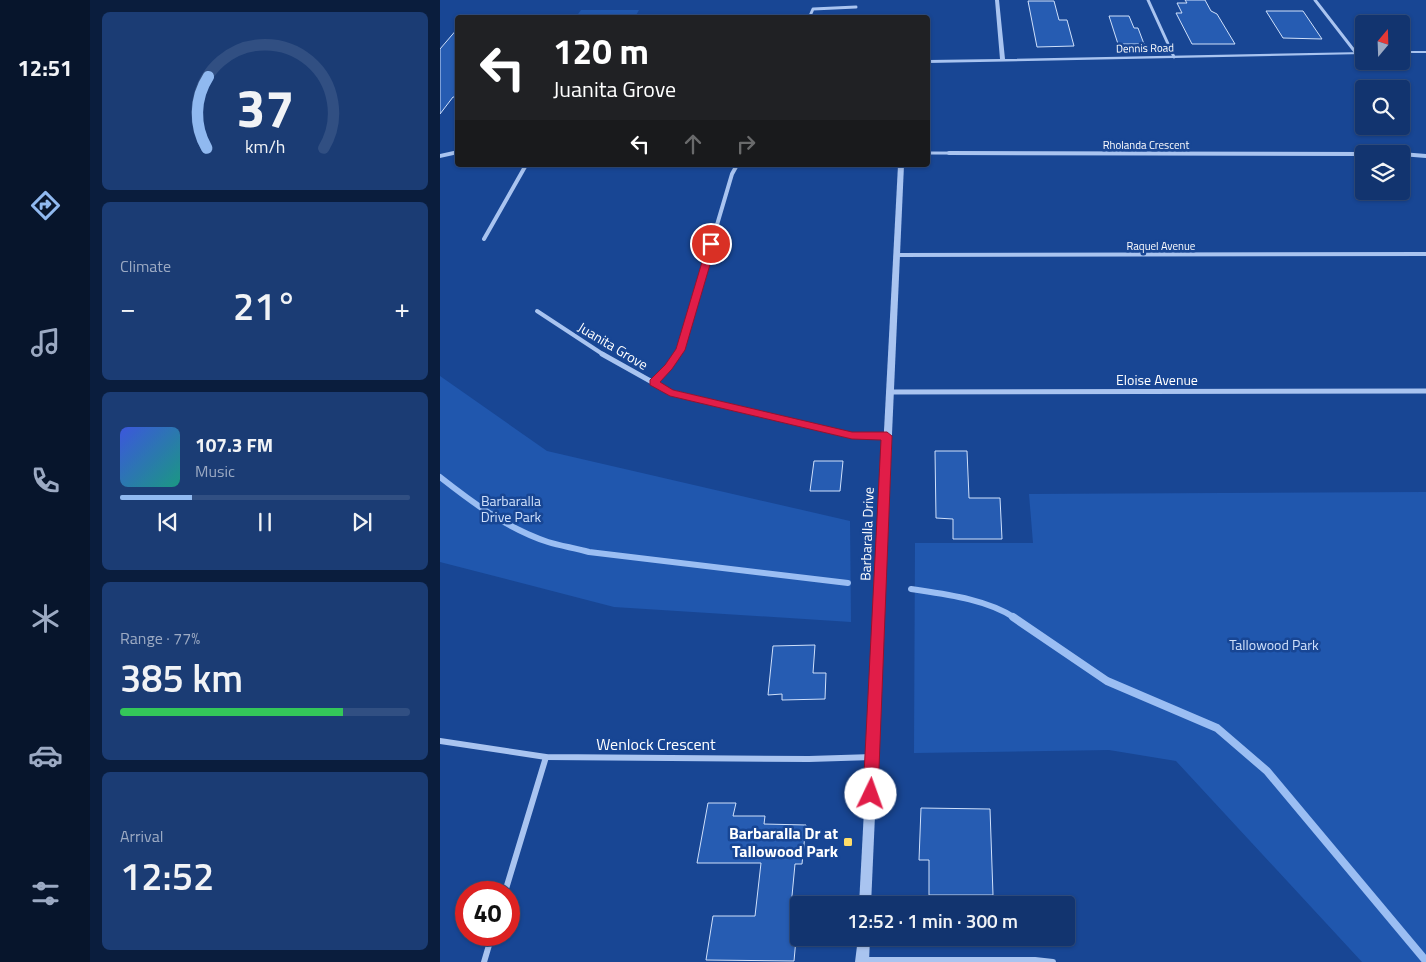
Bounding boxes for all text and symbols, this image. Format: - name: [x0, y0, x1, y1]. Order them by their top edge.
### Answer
- north arrow: [1355, 15, 1410, 70]
- map controls: [1355, 15, 1410, 200]
- text: 120 m: [553, 24, 649, 78]
- icon: left: [470, 35, 535, 100]
- street label: Dennis Road: [1116, 39, 1174, 57]
- text: 12:51: [18, 51, 72, 85]
- text: 37: [236, 68, 294, 147]
- text: Juanita Grove: [553, 72, 676, 106]
- button: search: [1355, 80, 1410, 135]
- icon: left: [626, 130, 654, 158]
- icon: ahead: [679, 130, 707, 158]
- icon: right: [732, 130, 760, 158]
- text: km/h: [245, 133, 285, 160]
- street label: Rholanda Crescent: [1103, 137, 1189, 153]
- button: layers: [1355, 145, 1410, 200]
- icon: directions: [28, 188, 63, 223]
- pin: [690, 223, 732, 265]
- icon: arrive: [697, 230, 725, 258]
- street label: Raquel Avenue: [1127, 238, 1196, 254]
- text: Climate: [120, 254, 171, 278]
- text: 21°: [233, 277, 297, 335]
- text: −: [120, 286, 136, 329]
- text: +: [394, 286, 410, 329]
- street label: Juanita Grove: [574, 316, 652, 375]
- icon: music: [28, 325, 63, 360]
- street label: Eloise Avenue: [1116, 369, 1198, 390]
- text: 107.3 FM: [195, 430, 273, 459]
- text: Music: [195, 459, 235, 483]
- icon: phone: [28, 463, 63, 498]
- street label: Barbaralla Drive: [854, 487, 879, 581]
- park label: Barbaralla Drive Park: [481, 490, 542, 527]
- icon: previous: [154, 508, 182, 536]
- icon: pause: [251, 508, 279, 536]
- icon: next: [348, 508, 376, 536]
- icon: climate: [28, 601, 63, 636]
- text: Range · 77%: [120, 626, 200, 650]
- park label: Tallowood Park: [1229, 634, 1319, 655]
- text: 385 km: [120, 649, 243, 707]
- street label: Wenlock Crescent: [596, 732, 716, 756]
- icon: car: [28, 738, 63, 773]
- position arrow: [844, 767, 896, 819]
- place label: Barbaralla Dr at Tallowood Park: [729, 821, 839, 863]
- text: Arrival: [120, 824, 163, 848]
- marker: Barbaralla Dr at Tallowood Park: [842, 836, 854, 848]
- text: 12:52: [120, 847, 214, 905]
- icon: filters: [28, 876, 63, 911]
- speed limit sign: 40: [455, 881, 520, 946]
- text: 12:52 · 1 min · 300 m: [847, 906, 1018, 935]

